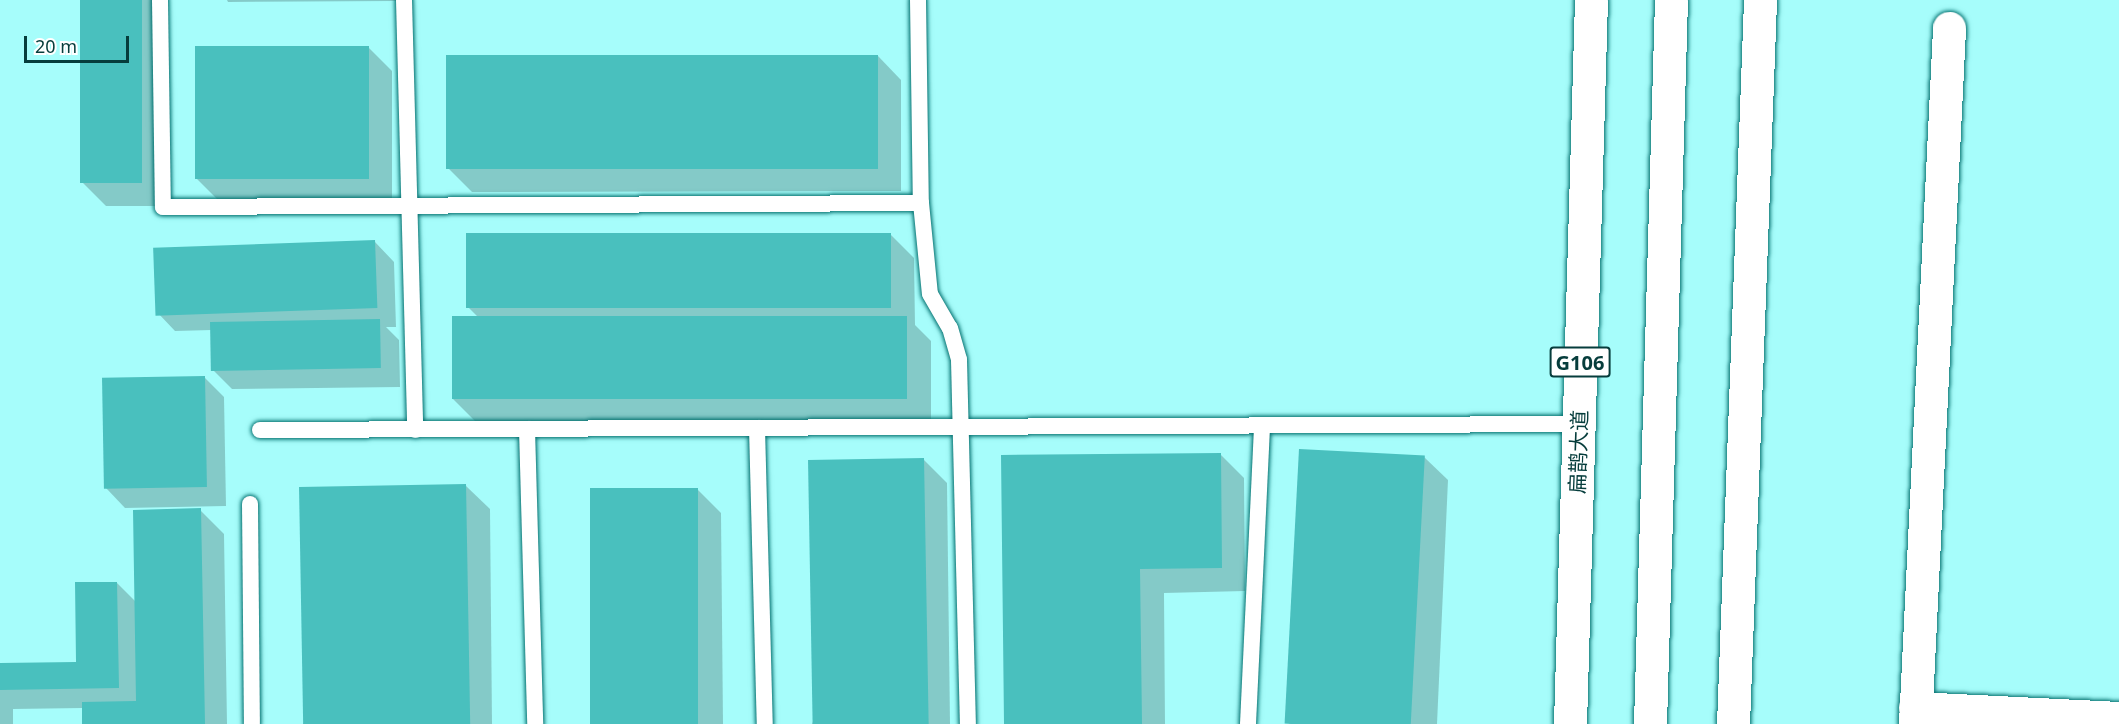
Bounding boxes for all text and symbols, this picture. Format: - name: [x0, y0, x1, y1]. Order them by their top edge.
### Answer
- scale bar: [27, 24, 132, 62]
- text: 20 m: [35, 34, 77, 58]
- road number: G106: [1548, 345, 1612, 379]
- street label: 扁鹊大道: [1564, 410, 1592, 494]

